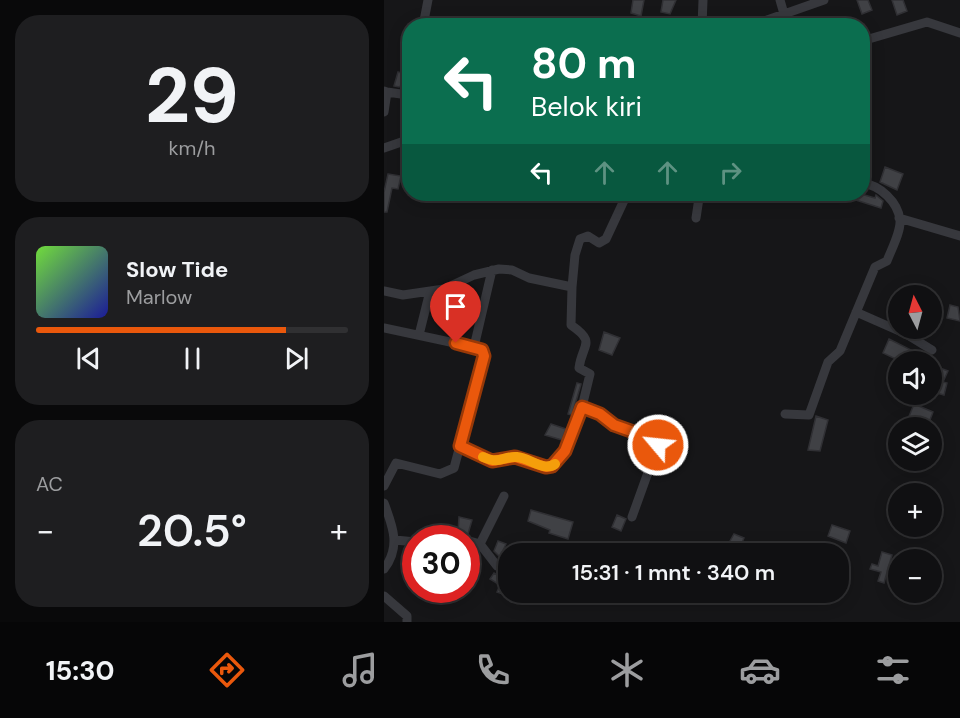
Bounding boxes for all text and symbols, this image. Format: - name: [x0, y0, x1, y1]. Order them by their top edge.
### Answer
- text: 80 m: [531, 36, 637, 91]
- icon: left: [432, 42, 510, 120]
- text: 29: [145, 45, 239, 146]
- text: Belok kiri: [531, 89, 642, 124]
- text: km/h: [168, 135, 216, 161]
- icon: left: [525, 156, 558, 189]
- icon: ahead: [588, 156, 621, 189]
- icon: ahead: [651, 156, 684, 189]
- icon: right: [714, 156, 747, 189]
- text: Slow Tide: [126, 255, 228, 284]
- pin: [430, 281, 481, 343]
- text: Marlow: [126, 284, 192, 310]
- north arrow: [888, 285, 942, 339]
- map controls: [888, 285, 942, 603]
- icon: arrive: [439, 290, 472, 323]
- icon: previous: [72, 342, 105, 375]
- icon: pause: [176, 342, 209, 375]
- icon: next: [280, 342, 313, 375]
- button: sound: [888, 351, 942, 405]
- position arrow: [626, 413, 690, 477]
- button: layers: [888, 417, 942, 471]
- text: AC: [36, 471, 63, 497]
- button: +: [888, 483, 942, 537]
- text: 20.5°: [137, 501, 247, 560]
- text: −: [36, 509, 54, 552]
- text: +: [330, 509, 348, 552]
- speed limit sign: 30: [402, 525, 480, 603]
- button: −: [888, 549, 942, 603]
- text: 15:31 · 1 mnt · 340 m: [572, 558, 775, 587]
- icon: directions: [206, 649, 248, 691]
- icon: music: [339, 649, 381, 691]
- icon: phone: [472, 649, 514, 691]
- icon: climate: [606, 649, 648, 691]
- icon: car: [739, 649, 781, 691]
- icon: filters: [872, 649, 914, 691]
- text: 15:30: [46, 653, 114, 688]

